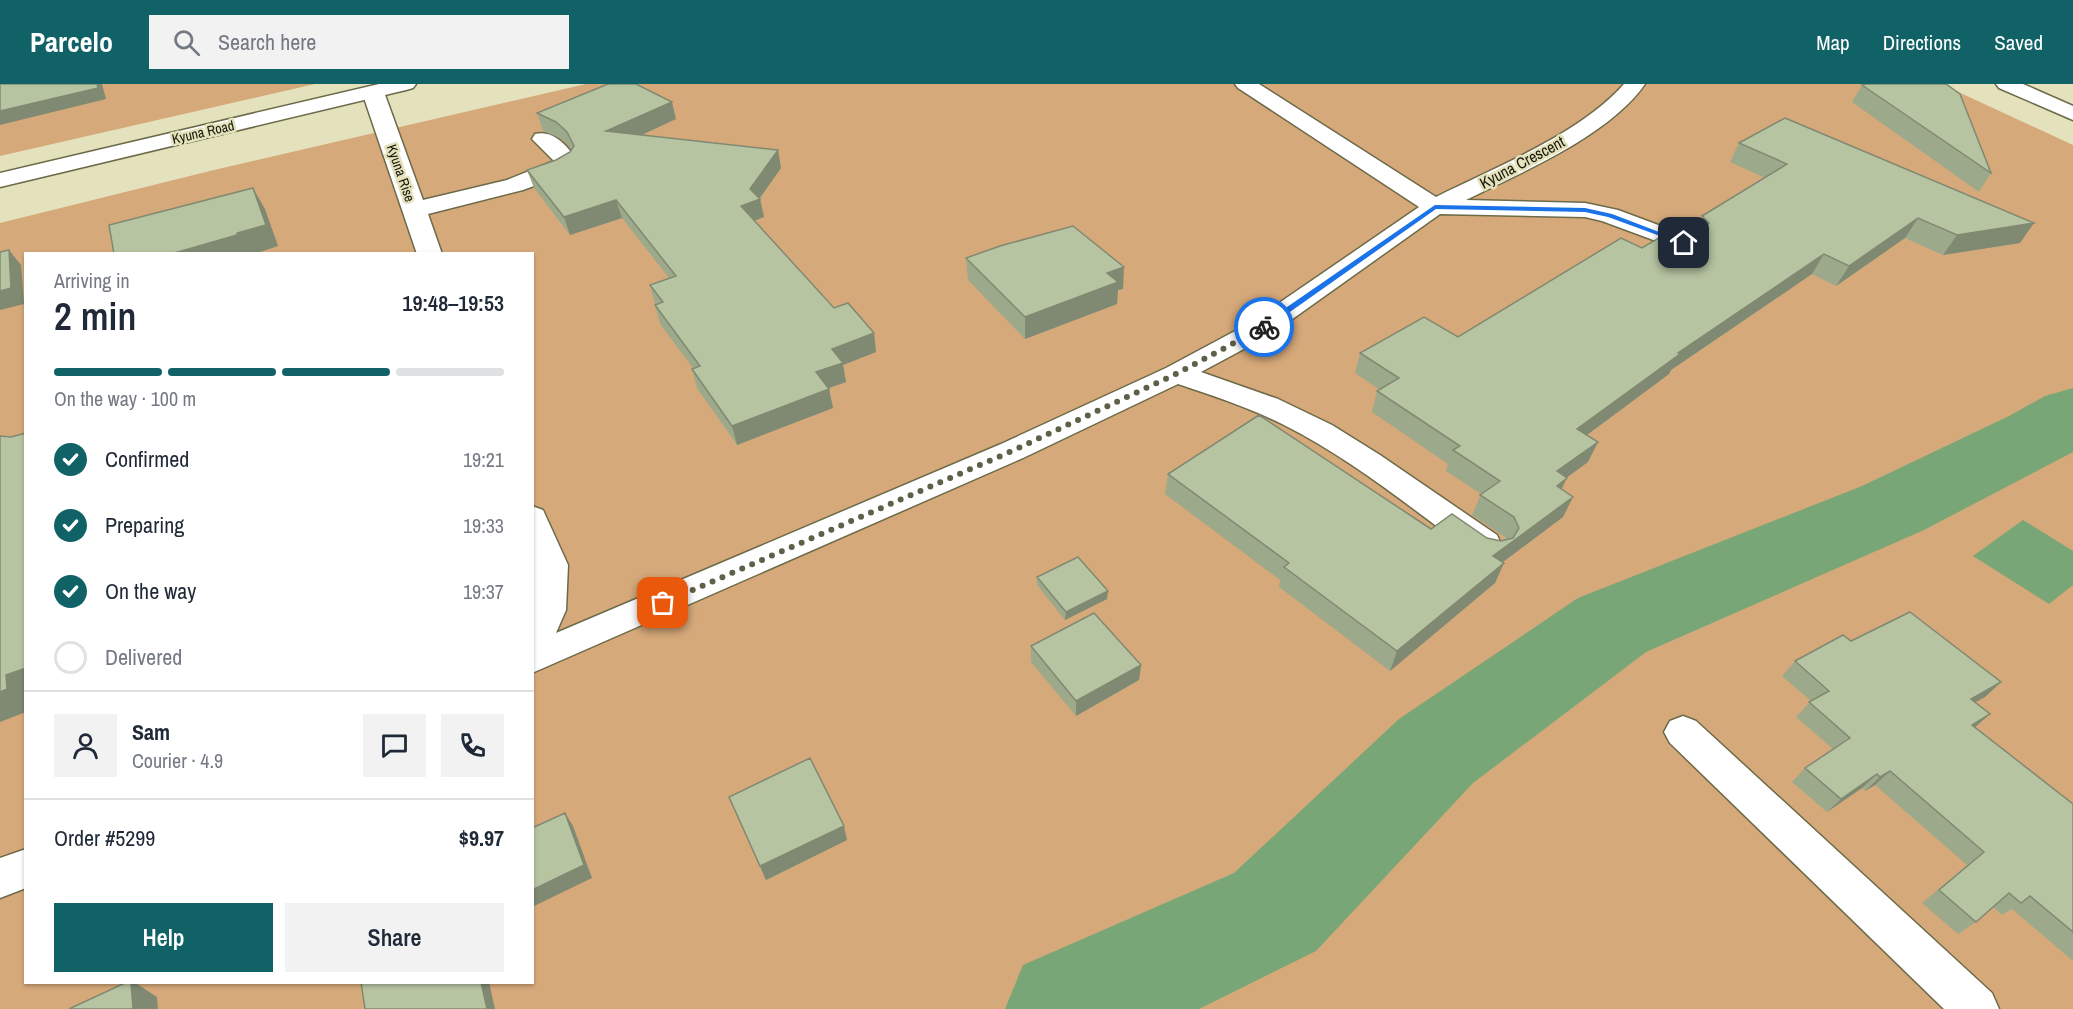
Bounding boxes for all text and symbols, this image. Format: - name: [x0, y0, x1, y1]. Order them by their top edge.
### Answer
- search box: [149, 15, 569, 69]
- text: Parcelo: [30, 23, 113, 61]
- icon: search: [170, 26, 203, 59]
- text: Search here: [218, 27, 316, 57]
- text: Map: [1816, 28, 1850, 57]
- text: Directions: [1883, 28, 1961, 57]
- text: Saved: [1994, 28, 2043, 57]
- street label: Kyuna Road: [170, 116, 236, 148]
- street label: Kyuna Crescent: [1476, 130, 1569, 194]
- street label: Kyuna Rise: [383, 142, 419, 204]
- pin: [1658, 217, 1709, 268]
- icon: home: [1667, 226, 1700, 259]
- text: Arriving in: [54, 267, 130, 294]
- text: 19:48–19:53: [402, 288, 504, 318]
- text: 2 min: [54, 290, 136, 342]
- courier: [1234, 297, 1294, 357]
- icon: bike: [1248, 311, 1281, 344]
- text: On the way · 100 m: [54, 385, 196, 412]
- icon: check: [54, 443, 87, 476]
- text: Confirmed: [105, 444, 189, 474]
- text: 19:21: [463, 446, 504, 473]
- icon: check: [54, 509, 87, 542]
- text: Preparing: [105, 510, 184, 540]
- text: 19:33: [463, 512, 504, 539]
- icon: check: [54, 575, 87, 608]
- text: On the way: [105, 576, 196, 606]
- pin: [637, 577, 688, 628]
- text: 19:37: [463, 578, 504, 605]
- icon: bag: [646, 586, 679, 619]
- text: Delivered: [105, 642, 182, 672]
- button: person: [54, 714, 117, 777]
- button: chat: [363, 714, 426, 777]
- button: phone: [441, 714, 504, 777]
- text: Sam: [132, 717, 170, 747]
- text: Courier · 4.9: [132, 747, 223, 774]
- text: Order #5299: [54, 823, 155, 853]
- text: $9.97: [459, 823, 504, 853]
- button: Help: [54, 903, 273, 972]
- button: Share: [285, 903, 504, 972]

